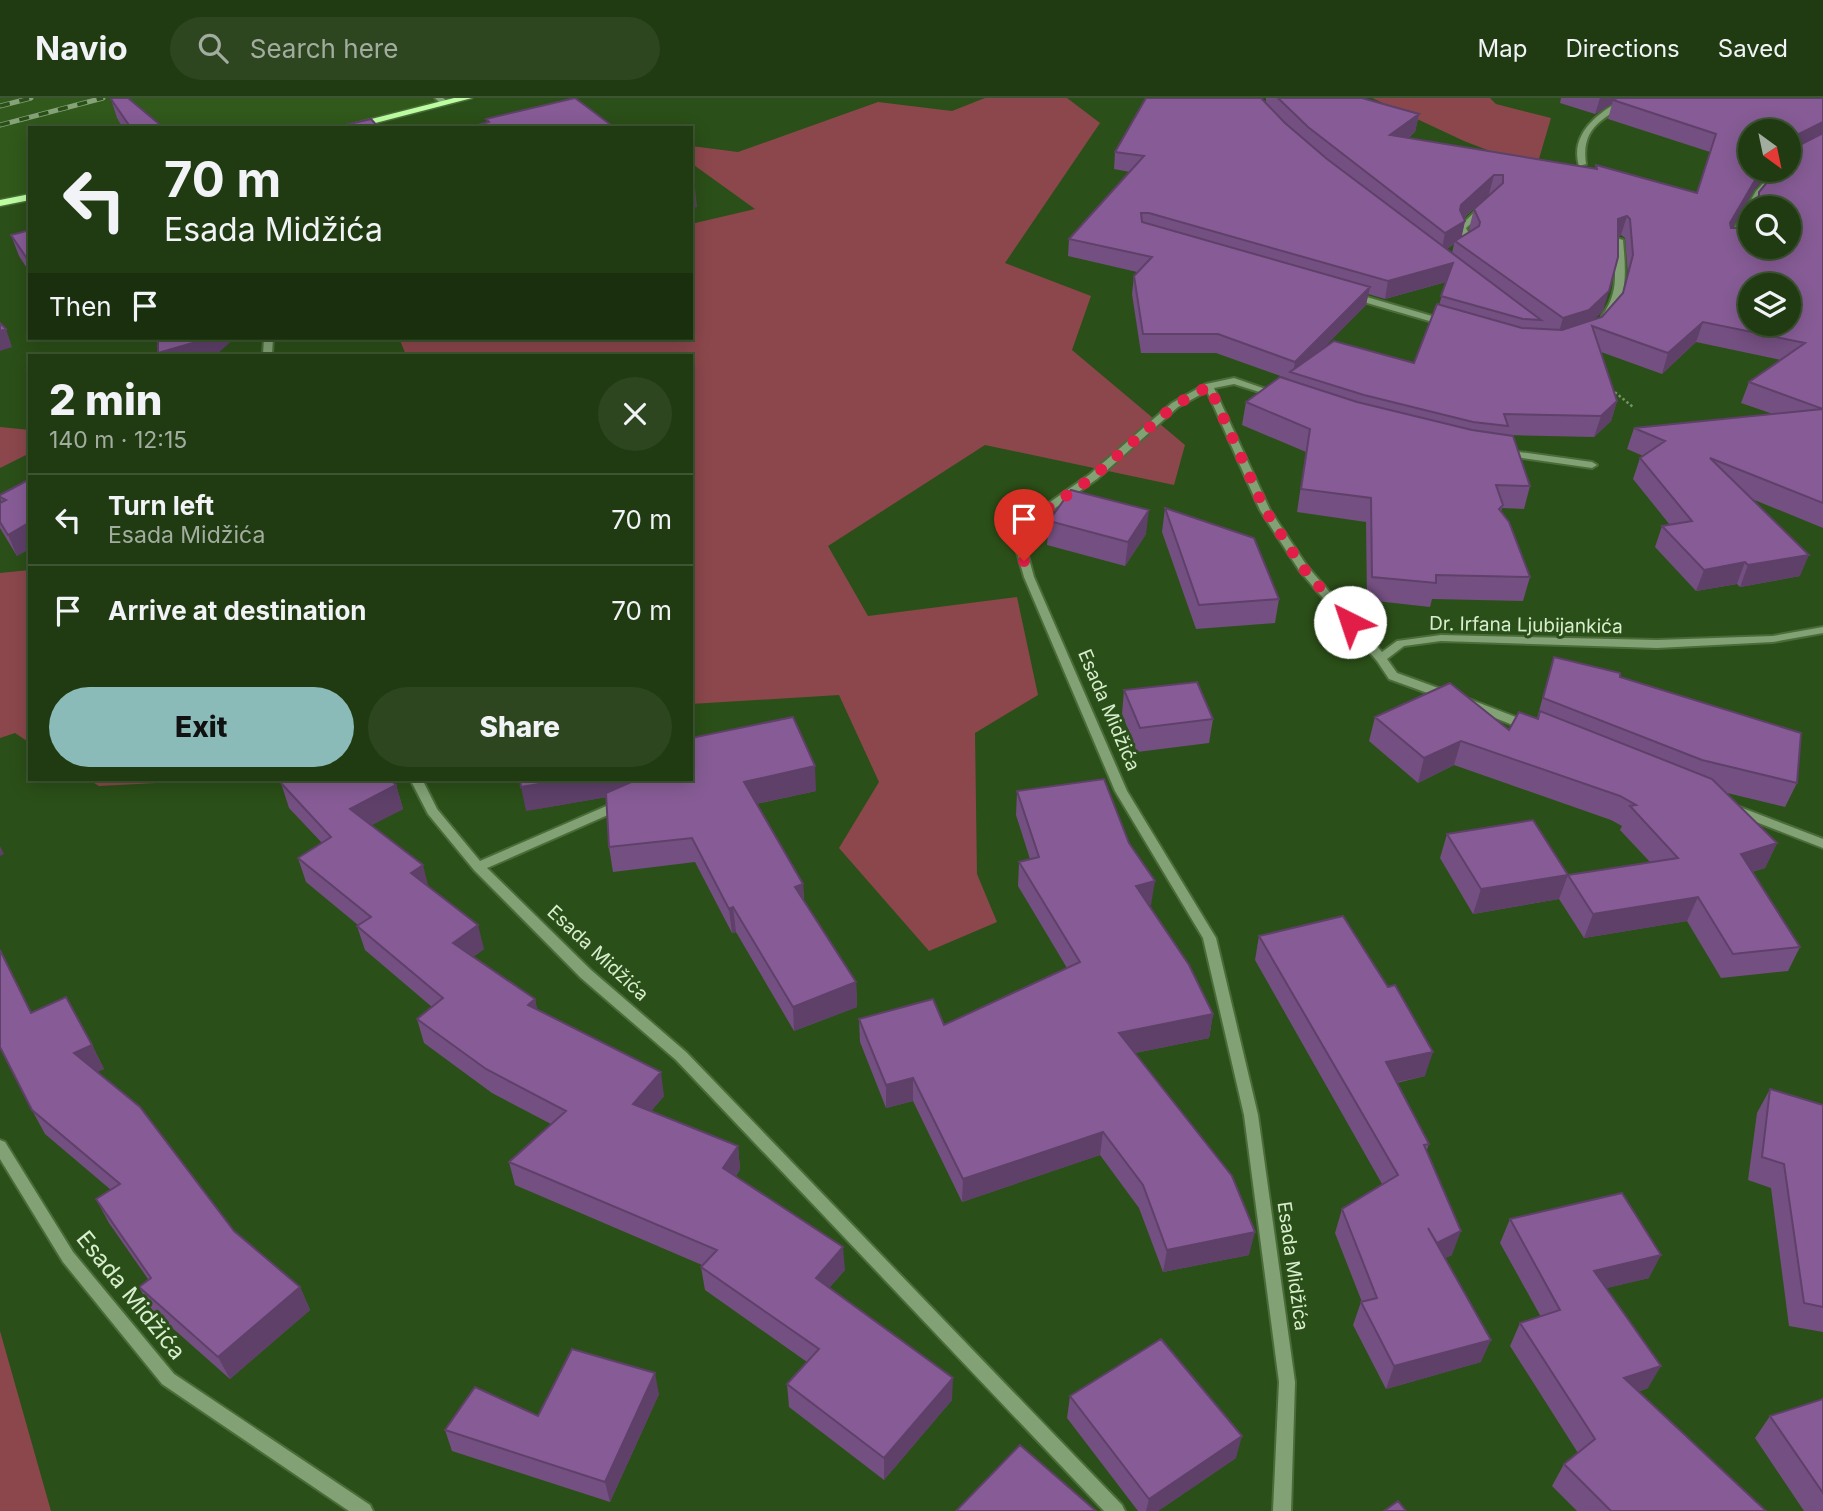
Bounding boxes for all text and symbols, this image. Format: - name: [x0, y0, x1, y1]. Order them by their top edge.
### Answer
- search box: [170, 17, 660, 80]
- text: Navio: [35, 28, 128, 68]
- icon: search: [194, 29, 232, 67]
- text: Search here: [250, 33, 398, 64]
- text: Map: [1478, 34, 1527, 63]
- text: Directions: [1565, 34, 1680, 63]
- text: Saved: [1718, 34, 1788, 63]
- north arrow: [1738, 119, 1801, 182]
- map controls: [1738, 119, 1801, 336]
- text: 70 m: [164, 150, 281, 209]
- icon: left: [49, 154, 140, 245]
- button: search: [1738, 196, 1801, 259]
- text: Esada Midžića: [164, 210, 383, 249]
- button: layers: [1738, 273, 1801, 336]
- icon: arrive: [126, 287, 164, 325]
- text: Then: [49, 291, 112, 322]
- text: 2 min: [49, 374, 163, 425]
- button: close: [598, 377, 672, 451]
- text: 140 m · 12:15: [49, 426, 187, 454]
- pin: [994, 489, 1054, 561]
- text: Turn left: [108, 490, 214, 521]
- icon: arrive: [1005, 500, 1043, 538]
- icon: left: [49, 501, 87, 539]
- text: 70 m: [611, 504, 672, 535]
- text: Esada Midžića: [108, 521, 265, 549]
- position arrow: [1313, 585, 1387, 659]
- icon: arrive: [49, 592, 87, 630]
- text: Arrive at destination: [108, 595, 367, 626]
- text: 70 m: [611, 595, 672, 626]
- street label: Dr. Irfana Ljubijankića: [1429, 612, 1623, 638]
- street label: Esada Midžića: [1073, 646, 1145, 774]
- button: Exit: [49, 687, 354, 767]
- button: Share: [368, 687, 672, 767]
- street label: Esada Midžića: [543, 900, 653, 1006]
- street label: Esada Midžića: [1273, 1200, 1313, 1332]
- street label: Esada Midžića: [71, 1225, 191, 1365]

